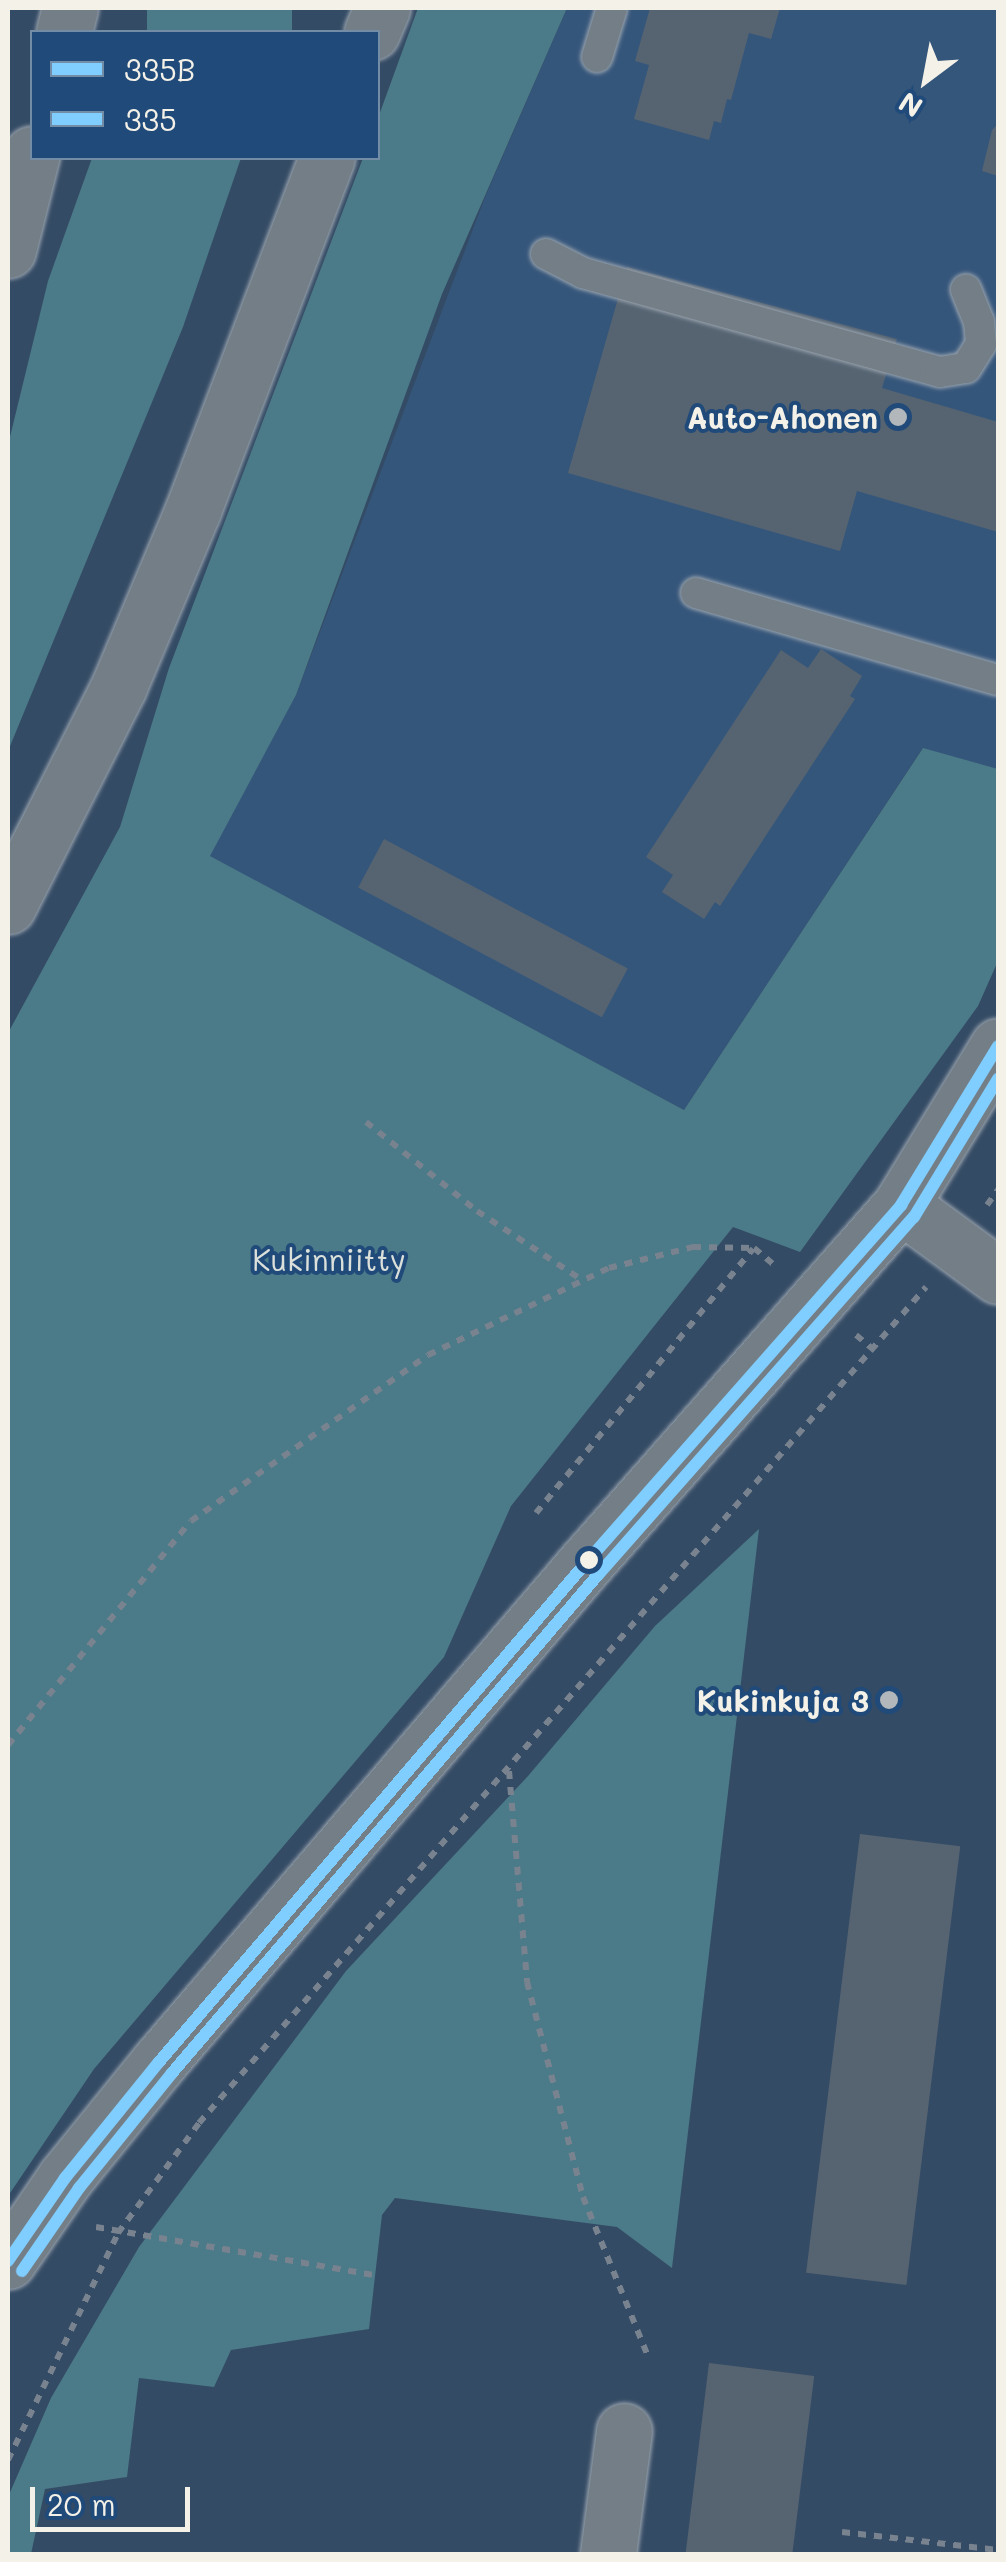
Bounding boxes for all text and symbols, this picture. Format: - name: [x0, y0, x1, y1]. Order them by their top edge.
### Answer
- legend: [30, 30, 380, 160]
- north arrow: [876, 30, 976, 130]
- text: 335B: [124, 49, 195, 89]
- text: N: [892, 85, 929, 126]
- text: 335: [124, 99, 177, 139]
- place label: Auto-Ahonen: [687, 399, 878, 435]
- marker: Auto-Ahonen: [887, 406, 909, 428]
- park label: Kukinniitty: [252, 1241, 406, 1277]
- unlabelled marker: [579, 1550, 599, 1570]
- place label: Kukinkuja 3: [697, 1682, 869, 1718]
- marker: Kukinkuja 3: [878, 1689, 900, 1711]
- scale bar: [35, 2467, 195, 2529]
- text: 20 m: [47, 2484, 116, 2524]

